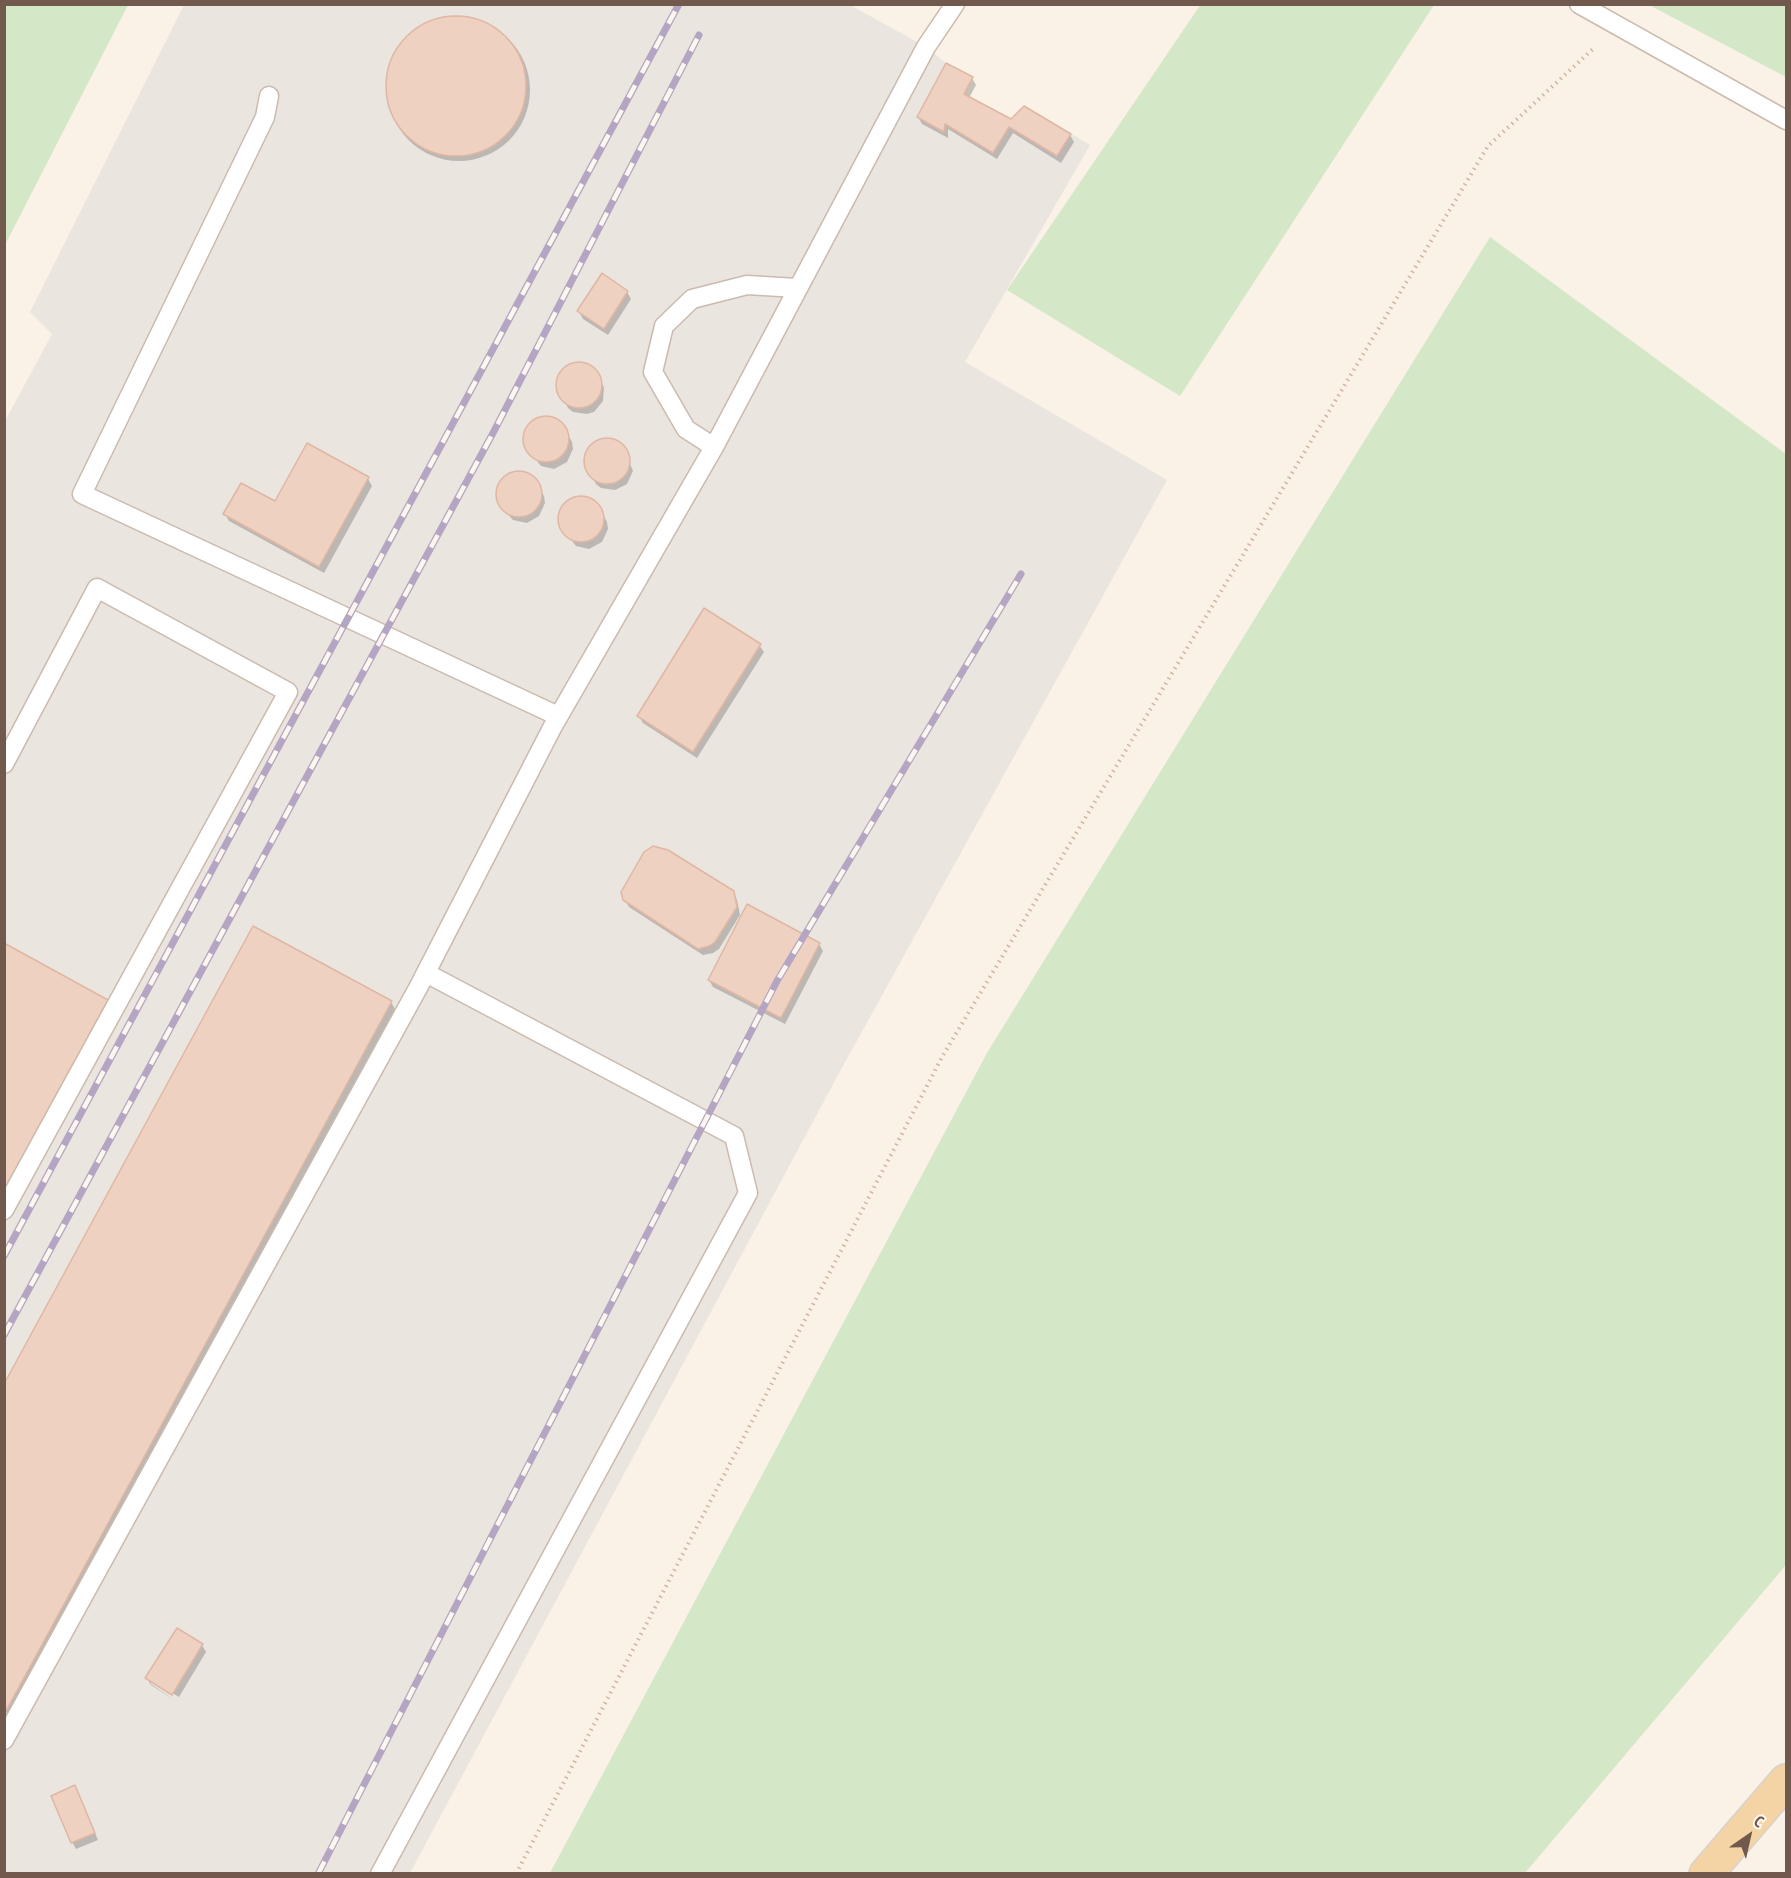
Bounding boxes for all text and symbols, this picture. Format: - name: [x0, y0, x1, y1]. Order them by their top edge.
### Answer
- north arrow: [1719, 1806, 1779, 1866]
- text: С: [1750, 1811, 1768, 1831]

